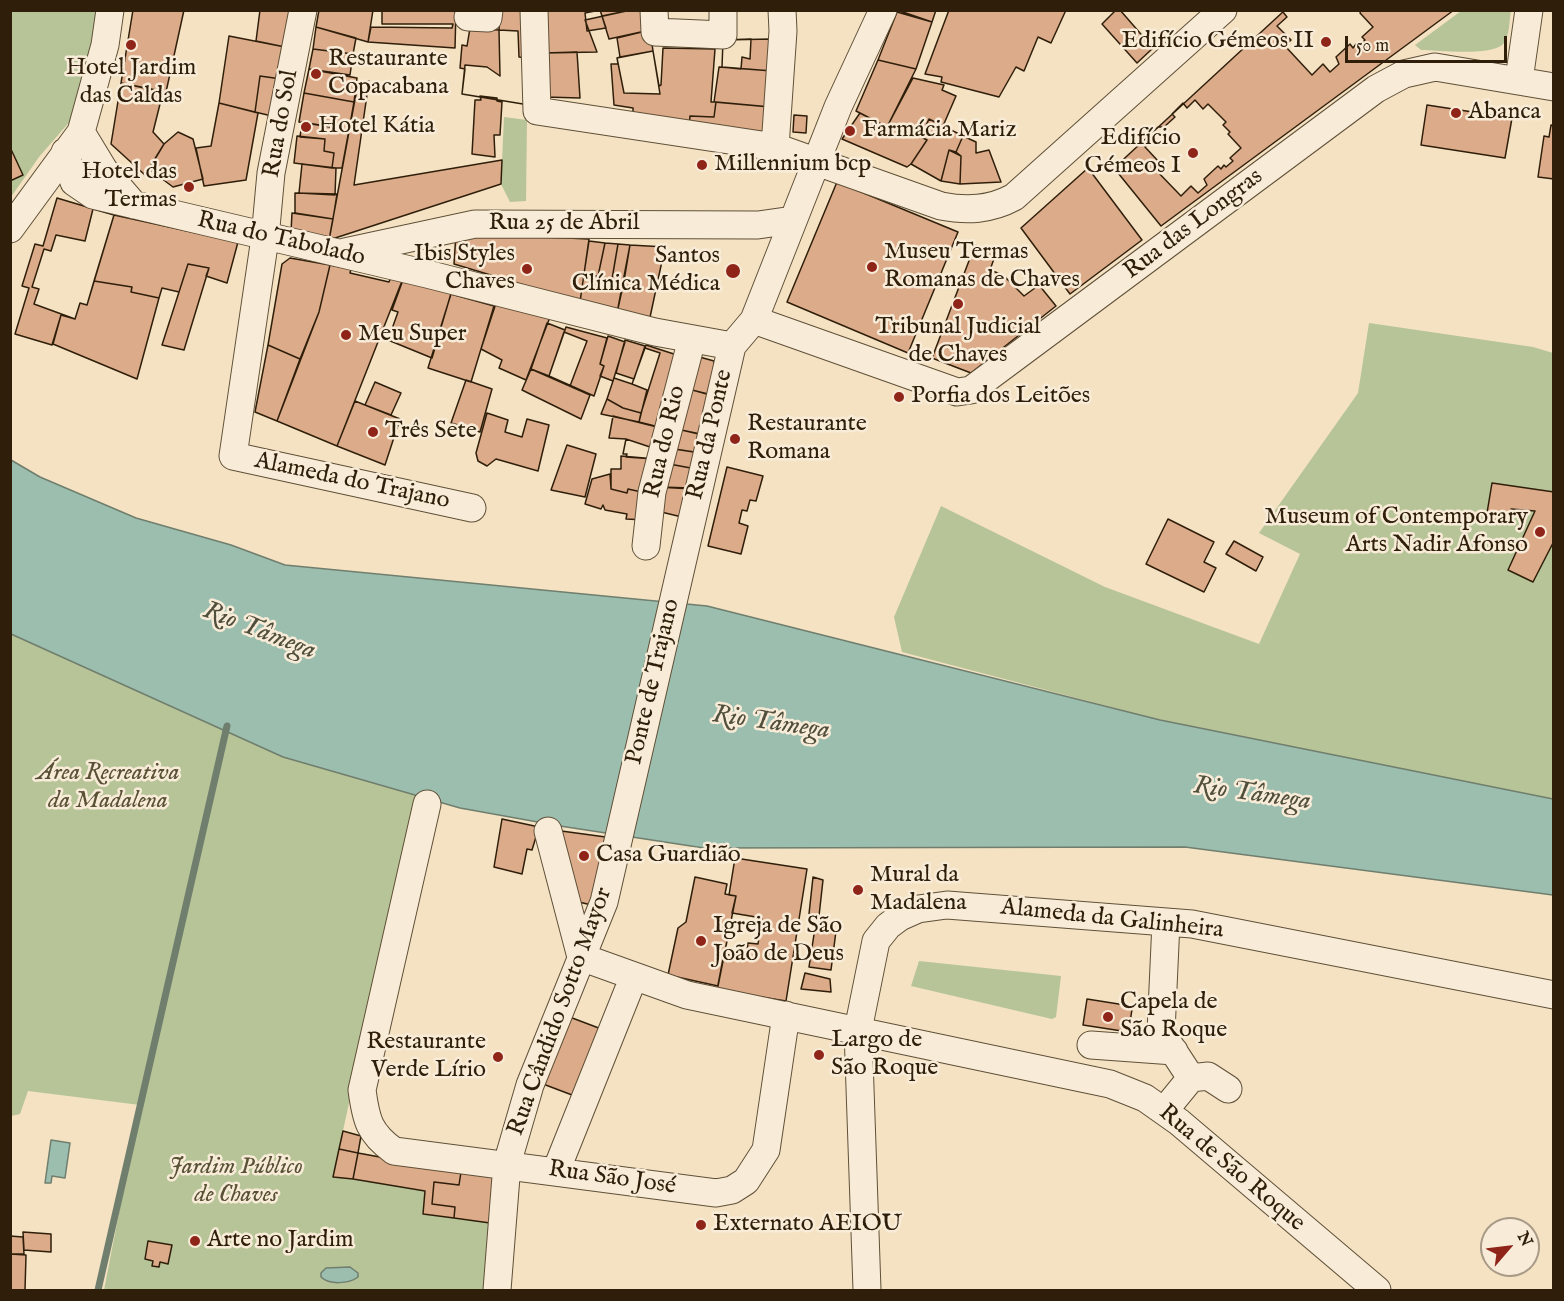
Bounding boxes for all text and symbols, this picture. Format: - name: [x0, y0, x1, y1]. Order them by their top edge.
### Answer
- scale bar: [1348, 24, 1510, 62]
- place label: Edifício Gémeos II: [1122, 28, 1314, 56]
- marker: Edifício Gémeos II: [1319, 35, 1333, 49]
- text: 50 m: [1356, 35, 1389, 58]
- marker: Hotel Jardim das Caldas: [124, 38, 138, 52]
- place label: Restaurante Copacabana: [328, 46, 449, 102]
- place label: Hotel Jardim das Caldas: [66, 55, 196, 111]
- marker: Restaurante Copacabana: [309, 67, 323, 81]
- street label: Rua do Sol: [258, 68, 306, 180]
- place label: Abanca: [1468, 99, 1541, 127]
- marker: Abanca: [1449, 106, 1463, 120]
- place label: Hotel Kátia: [318, 113, 435, 141]
- place label: Farmácia Mariz: [862, 117, 1017, 145]
- marker: Hotel Kátia: [299, 120, 313, 134]
- marker: Farmácia Mariz: [843, 124, 857, 138]
- place label: Edifício Gémeos I: [1084, 125, 1181, 181]
- marker: Edifício Gémeos I: [1186, 146, 1200, 160]
- place label: Millennium bcp: [714, 151, 871, 179]
- marker: Millennium bcp: [695, 158, 709, 172]
- place label: Hotel das Termas: [81, 159, 177, 215]
- street label: Rua das Longras: [1119, 163, 1269, 287]
- marker: Hotel das Termas: [182, 180, 196, 194]
- street label: Rua do Tabolado: [194, 207, 368, 273]
- street label: Rua 25 de Abril: [488, 210, 640, 238]
- place label: Museu Termas Romanas de Chaves: [884, 239, 1080, 295]
- place label: Ibis Styles Chaves: [414, 241, 515, 297]
- place label: Santos Clínica Médica: [572, 243, 720, 299]
- marker: Museu Termas Romanas de Chaves: [865, 260, 879, 274]
- marker: Ibis Styles Chaves: [520, 262, 534, 276]
- marker: Santos Clínica Médica: [724, 262, 742, 280]
- marker: Tribunal Judicial de Chaves: [951, 297, 965, 311]
- place label: Tribunal Judicial de Chaves: [875, 314, 1041, 370]
- place label: Meu Super: [358, 321, 467, 349]
- marker: Meu Super: [339, 328, 353, 342]
- street label: Rua da Ponte: [682, 367, 740, 503]
- street label: Rua do Rio: [639, 383, 693, 501]
- place label: Porfia dos Leitões: [911, 383, 1090, 411]
- marker: Porfia dos Leitões: [892, 390, 906, 404]
- place label: Restaurante Romana: [747, 411, 867, 467]
- place label: Três Sete: [385, 418, 477, 446]
- marker: Três Sete: [366, 425, 380, 439]
- marker: Restaurante Romana: [728, 432, 742, 446]
- street label: Alameda do Trajano: [252, 447, 452, 517]
- place label: Museum of Contemporary Arts Nadir Afonso: [1265, 504, 1528, 560]
- marker: Museum of Contemporary Arts Nadir Afonso: [1533, 525, 1547, 539]
- water label: Rio Tâmega: [198, 596, 320, 668]
- street label: Ponte de Trajano: [621, 596, 687, 768]
- water label: Rio Tâmega: [710, 700, 832, 748]
- park label: Área Recreativa da Madalena: [37, 760, 179, 816]
- water label: Rio Tâmega: [1191, 771, 1313, 819]
- place label: Casa Guardião: [596, 842, 741, 870]
- marker: Casa Guardião: [577, 849, 591, 863]
- place label: Mural da Madalena: [870, 862, 967, 918]
- marker: Mural da Madalena: [851, 883, 865, 897]
- street label: Rua Cândido Sotto Mayor: [503, 884, 619, 1140]
- street label: Alameda da Galinheira: [999, 894, 1225, 946]
- place label: Igreja de São João de Deus: [713, 913, 844, 969]
- marker: Igreja de São João de Deus: [694, 934, 708, 948]
- place label: Capela de São Roque: [1120, 989, 1227, 1045]
- marker: Capela de São Roque: [1101, 1010, 1115, 1024]
- place label: Largo de São Roque: [831, 1027, 938, 1083]
- place label: Restaurante Verde Lírio: [366, 1029, 486, 1085]
- marker: Largo de São Roque: [812, 1048, 826, 1062]
- marker: Restaurante Verde Lírio: [491, 1050, 505, 1064]
- street label: Rua de São Roque: [1152, 1099, 1310, 1239]
- park label: Jardim Público de Chaves: [169, 1154, 303, 1210]
- street label: Rua São José: [546, 1156, 678, 1202]
- place label: Externato AEIOU: [713, 1211, 902, 1239]
- north arrow: [1480, 1217, 1540, 1277]
- marker: Externato AEIOU: [694, 1218, 708, 1232]
- place label: Arte no Jardim: [207, 1227, 354, 1255]
- text: N: [1512, 1229, 1536, 1250]
- marker: Arte no Jardim: [188, 1234, 202, 1248]

